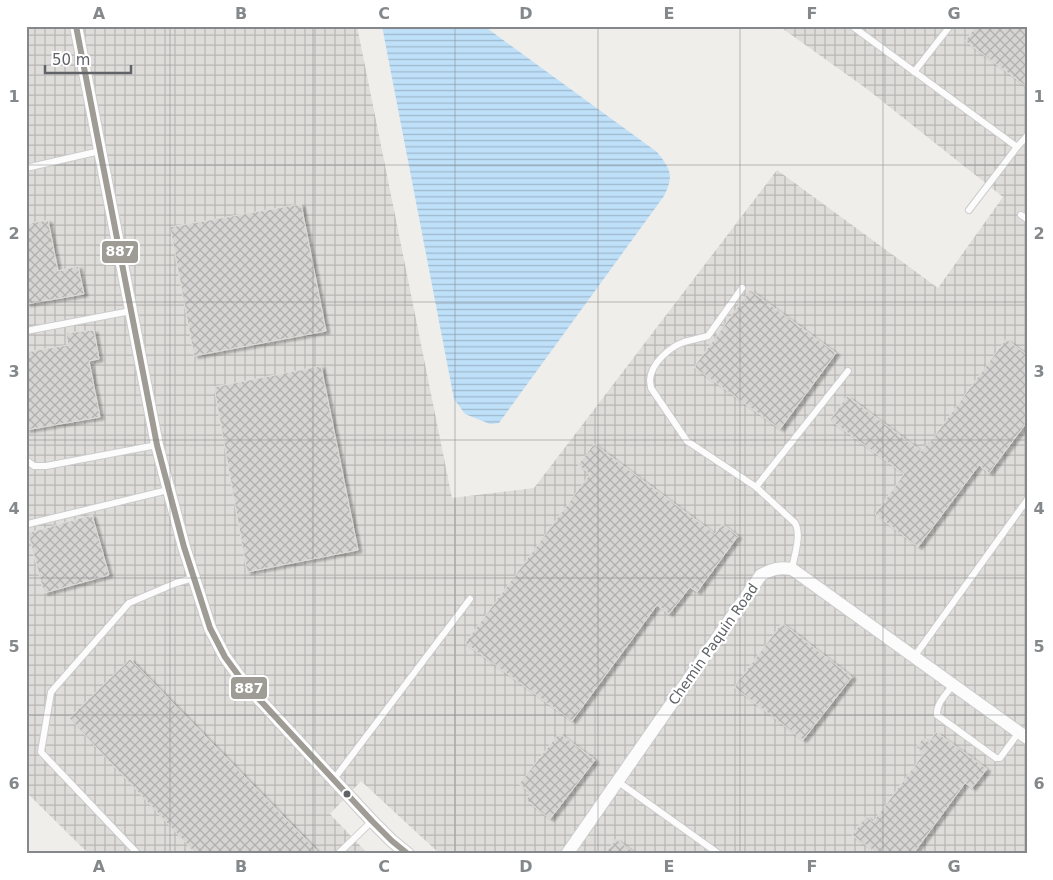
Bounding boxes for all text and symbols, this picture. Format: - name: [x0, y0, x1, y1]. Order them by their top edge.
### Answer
- text: A: [93, 4, 106, 23]
- text: B: [235, 4, 247, 23]
- text: C: [378, 4, 390, 23]
- text: D: [519, 4, 533, 23]
- text: E: [664, 4, 674, 23]
- text: F: [807, 4, 817, 23]
- text: G: [947, 4, 961, 23]
- scale bar: [45, 42, 131, 74]
- text: 50 m: [52, 51, 90, 69]
- text: 1: [8, 87, 20, 106]
- text: 1: [1033, 87, 1045, 106]
- text: 2: [8, 224, 20, 243]
- text: 2: [1033, 224, 1045, 243]
- line badge: 887: [101, 240, 139, 264]
- text: 887: [105, 243, 135, 259]
- text: 3: [8, 362, 20, 381]
- text: 3: [1033, 362, 1045, 381]
- text: 4: [8, 499, 20, 518]
- text: 4: [1033, 499, 1045, 518]
- street label: Chemin Paquin Road: [665, 580, 761, 708]
- text: 5: [8, 637, 20, 656]
- text: 5: [1033, 637, 1045, 656]
- line badge: 887: [230, 676, 268, 700]
- text: 887: [234, 680, 264, 696]
- text: 6: [8, 774, 20, 793]
- text: 6: [1033, 774, 1045, 793]
- unlabelled marker: [342, 789, 352, 799]
- text: A: [93, 857, 106, 876]
- text: B: [235, 857, 247, 876]
- text: C: [378, 857, 390, 876]
- text: D: [519, 857, 533, 876]
- text: E: [664, 857, 674, 876]
- text: F: [807, 857, 817, 876]
- text: G: [947, 857, 961, 876]

